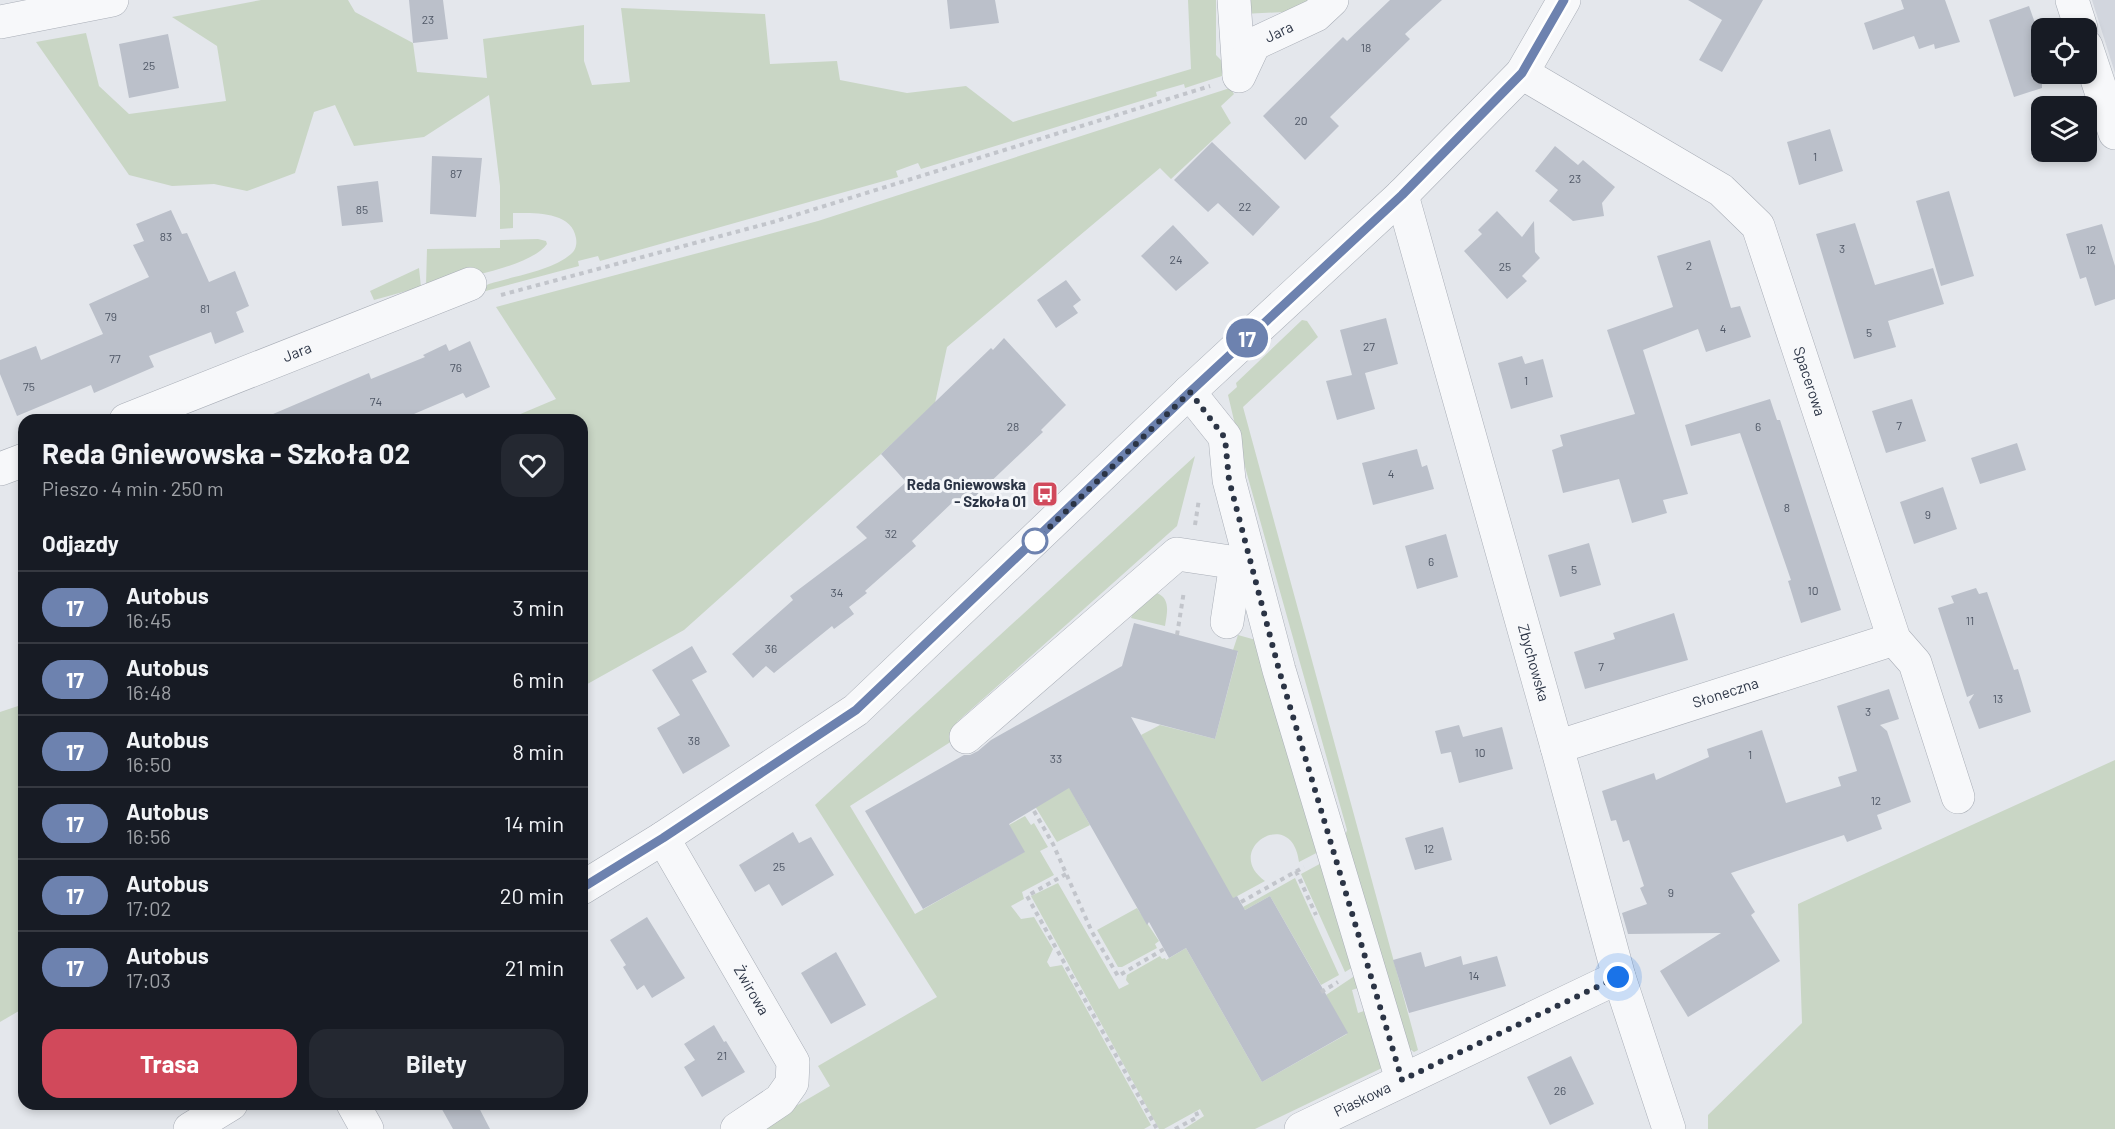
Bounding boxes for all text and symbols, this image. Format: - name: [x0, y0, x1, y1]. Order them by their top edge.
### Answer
- house number: 23: [422, 12, 434, 26]
- street label: Jara: [1261, 17, 1296, 46]
- map controls: [2031, 18, 2097, 162]
- button: locate: [2031, 18, 2097, 84]
- house number: 18: [1361, 40, 1371, 54]
- house number: 25: [143, 58, 155, 72]
- button: layers: [2031, 96, 2097, 162]
- house number: 20: [1294, 113, 1308, 127]
- house number: 1: [1813, 149, 1817, 163]
- house number: 87: [450, 166, 462, 180]
- house number: 23: [1569, 171, 1581, 185]
- house number: 22: [1239, 199, 1251, 213]
- house number: 85: [356, 202, 368, 216]
- house number: 83: [160, 229, 172, 243]
- house number: 3: [1839, 241, 1845, 255]
- house number: 12: [2086, 242, 2096, 256]
- house number: 24: [1169, 252, 1183, 266]
- house number: 2: [1686, 258, 1692, 272]
- house number: 25: [1499, 259, 1511, 273]
- house number: 81: [200, 301, 210, 315]
- house number: 79: [105, 309, 117, 323]
- line badge: 17: [1220, 318, 1274, 358]
- house number: 4: [1720, 321, 1726, 335]
- house number: 5: [1866, 325, 1872, 339]
- text: 17: [1238, 326, 1256, 351]
- street label: Jara: [280, 338, 314, 365]
- house number: 27: [1363, 339, 1375, 353]
- street label: Spacerowa: [1790, 344, 1830, 418]
- house number: 77: [109, 351, 121, 365]
- house number: 76: [450, 360, 462, 374]
- house number: 1: [1524, 373, 1528, 387]
- house number: 75: [23, 379, 35, 393]
- house number: 74: [370, 394, 382, 408]
- house number: 7: [1896, 418, 1902, 432]
- house number: 28: [1007, 419, 1019, 433]
- house number: 6: [1755, 419, 1761, 433]
- button: heart: [501, 434, 564, 497]
- text: Reda Gniewowska - Szkoła 02: [42, 436, 410, 470]
- house number: 4: [1388, 466, 1394, 480]
- place label: Reda Gniewowska - Szkoła 01: [907, 475, 1026, 510]
- text: Pieszo · 4 min · 250 m: [42, 476, 224, 500]
- bus stop icon: Reda Gniewowska - Szkoła 01: [1030, 479, 1060, 509]
- house number: 8: [1784, 500, 1790, 514]
- house number: 9: [1925, 507, 1931, 521]
- house number: 32: [885, 526, 897, 540]
- unlabelled marker: [1022, 528, 1048, 554]
- text: Odjazdy: [42, 530, 119, 556]
- house number: 6: [1428, 554, 1434, 568]
- house number: 5: [1571, 562, 1577, 576]
- text: Autobus: [126, 582, 209, 608]
- house number: 10: [1808, 583, 1818, 597]
- house number: 34: [831, 585, 843, 599]
- text: 3 min: [513, 594, 564, 620]
- text: 17: [66, 595, 84, 620]
- text: 16:45: [126, 608, 171, 632]
- house number: 11: [1966, 613, 1974, 627]
- street label: Zbychowska: [1515, 622, 1554, 703]
- house number: 36: [765, 641, 777, 655]
- text: Autobus: [126, 654, 209, 680]
- house number: 7: [1598, 659, 1604, 673]
- text: 6 min: [513, 666, 564, 692]
- text: 17: [66, 667, 84, 692]
- street label: Słoneczna: [1690, 673, 1761, 711]
- text: 16:48: [126, 680, 172, 704]
- house number: 13: [1993, 691, 2003, 705]
- house number: 3: [1865, 704, 1871, 718]
- text: Autobus: [126, 726, 209, 752]
- house number: 38: [688, 733, 700, 747]
- text: 8 min: [512, 738, 564, 764]
- text: 17: [66, 739, 84, 764]
- house number: 10: [1475, 745, 1485, 759]
- house number: 1: [1748, 747, 1752, 761]
- house number: 33: [1050, 751, 1062, 765]
- text: 16:50: [126, 752, 172, 776]
- house number: 12: [1871, 793, 1881, 807]
- text: Autobus: [126, 798, 209, 824]
- text: 14 min: [504, 810, 564, 836]
- text: 17: [66, 811, 84, 836]
- text: 16:56: [126, 824, 171, 848]
- house number: 12: [1424, 841, 1434, 855]
- house number: 25: [773, 859, 785, 873]
- text: Autobus: [126, 870, 209, 896]
- text: 20 min: [500, 882, 564, 908]
- text: 17: [66, 883, 84, 908]
- house number: 9: [1668, 885, 1674, 899]
- text: 17:02: [126, 896, 171, 920]
- text: Autobus: [126, 942, 209, 968]
- text: 21 min: [505, 954, 564, 980]
- text: 17: [66, 955, 84, 980]
- street label: Żwirowa: [731, 962, 774, 1018]
- your location: [1603, 962, 1633, 992]
- text: 17:03: [126, 968, 171, 992]
- house number: 14: [1469, 968, 1479, 982]
- button: Trasa: [42, 1029, 297, 1098]
- button: Bilety: [309, 1029, 564, 1098]
- house number: 21: [717, 1048, 727, 1062]
- street label: Piaskowa: [1330, 1077, 1393, 1120]
- house number: 26: [1554, 1083, 1566, 1097]

